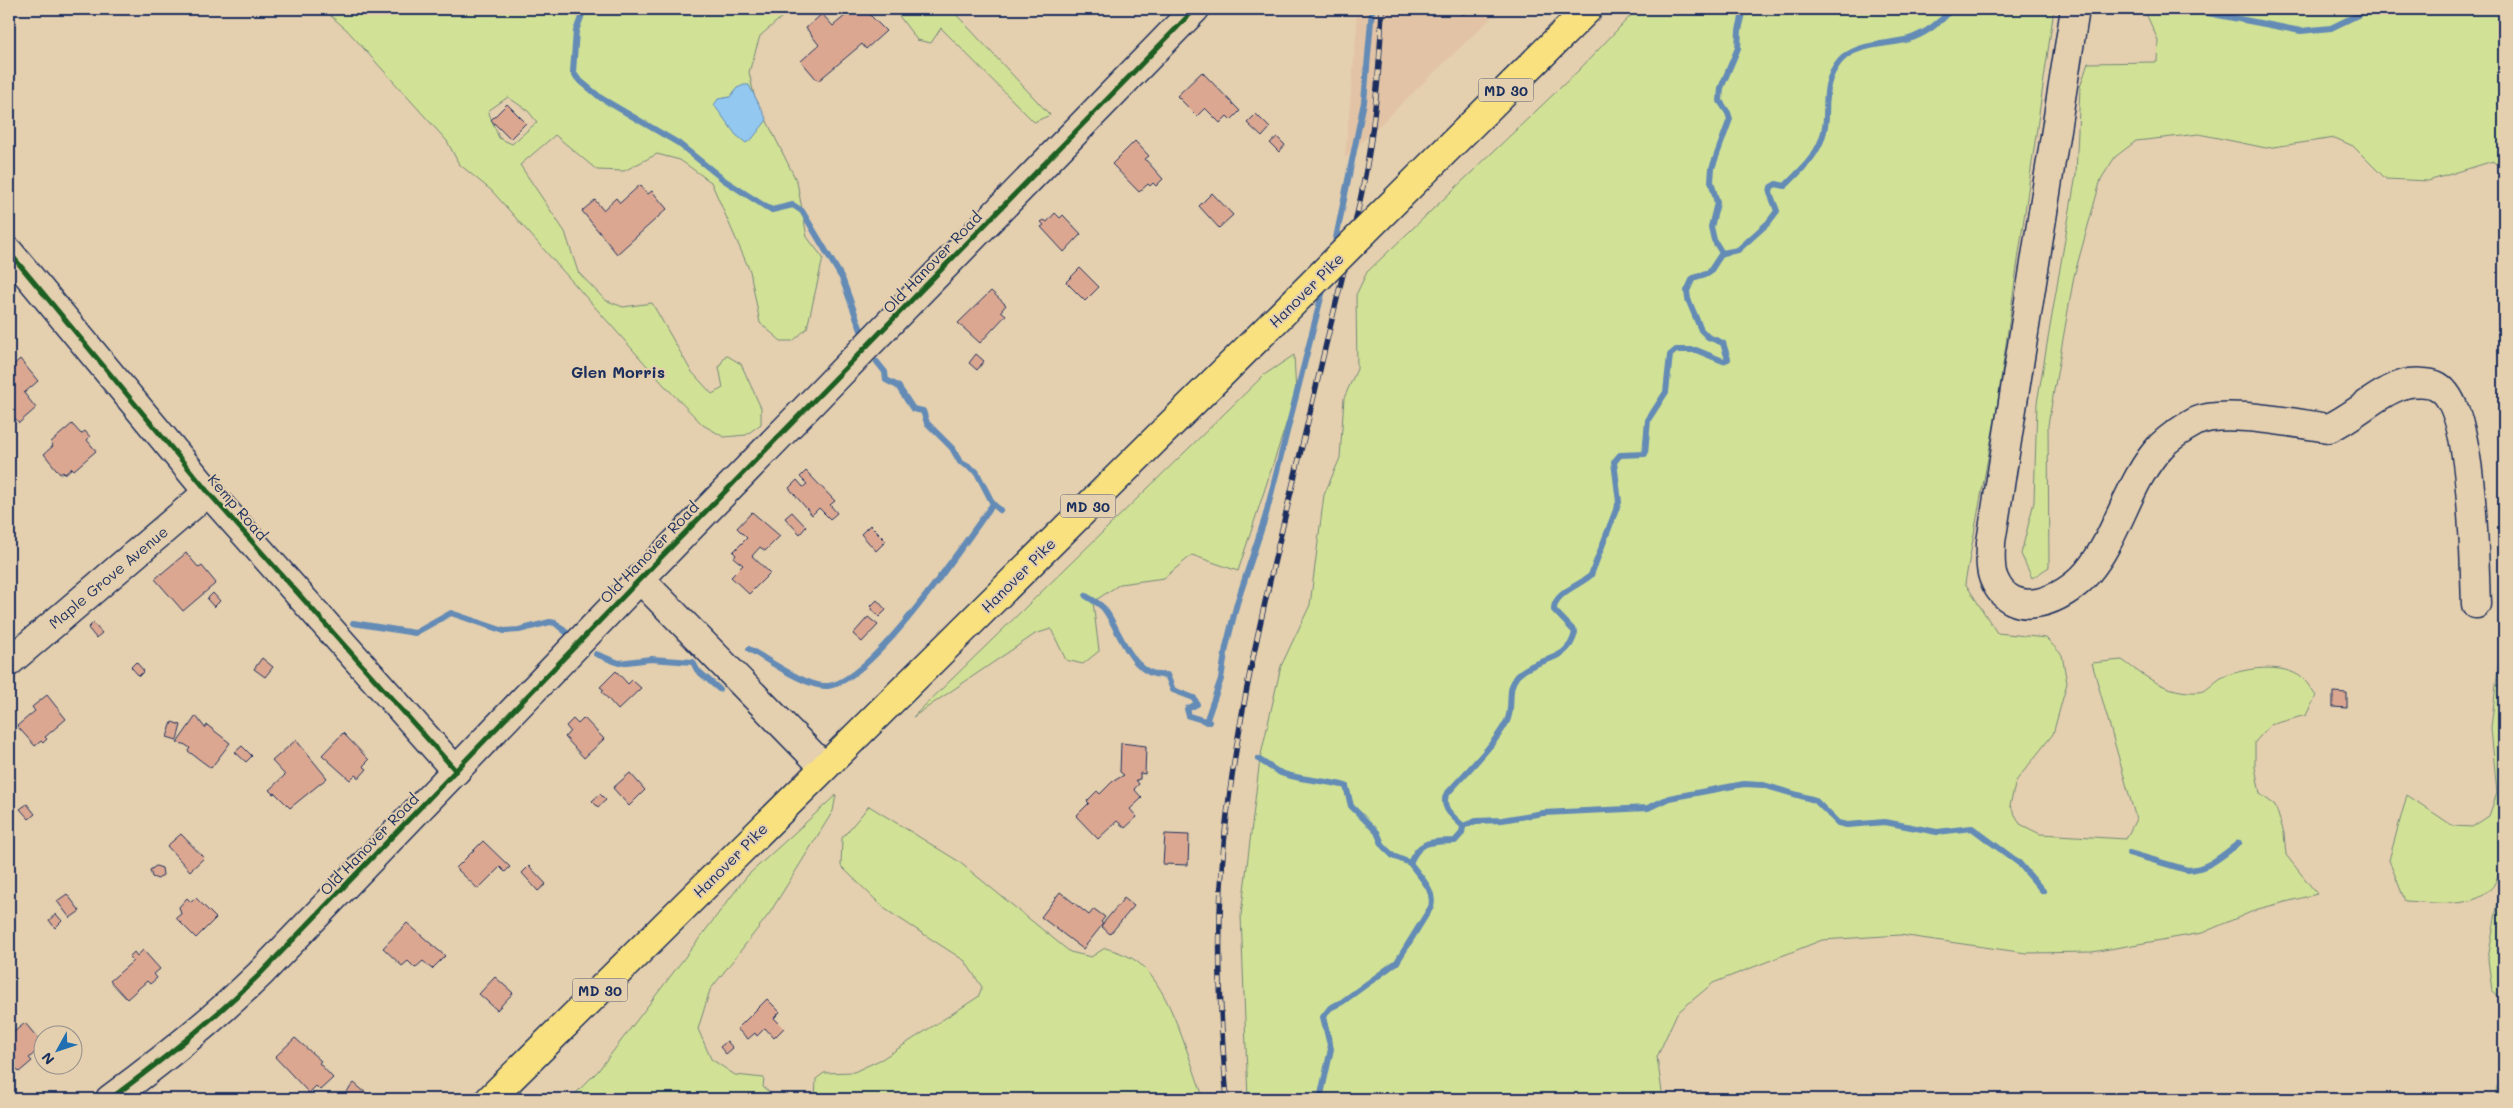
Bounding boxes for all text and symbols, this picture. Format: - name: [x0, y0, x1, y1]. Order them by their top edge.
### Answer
- road number: MD 30: [1478, 78, 1534, 102]
- street label: Old Hanover Road: [878, 207, 986, 317]
- street label: Hanover Pike: [1264, 248, 1348, 332]
- district label: Glen Morris: [571, 361, 665, 382]
- street label: Kemp Road: [204, 470, 272, 544]
- road number: MD 30: [1060, 494, 1116, 518]
- street label: Old Hanover Road: [595, 497, 703, 607]
- street label: Maple Grove Avenue: [44, 521, 172, 633]
- street label: Hanover Pike: [976, 533, 1060, 617]
- street label: Old Hanover Road: [315, 789, 423, 899]
- street label: Hanover Pike: [688, 818, 772, 902]
- road number: MD 30: [572, 978, 628, 1002]
- north arrow: [32, 1026, 82, 1076]
- text: N: [37, 1048, 58, 1069]

